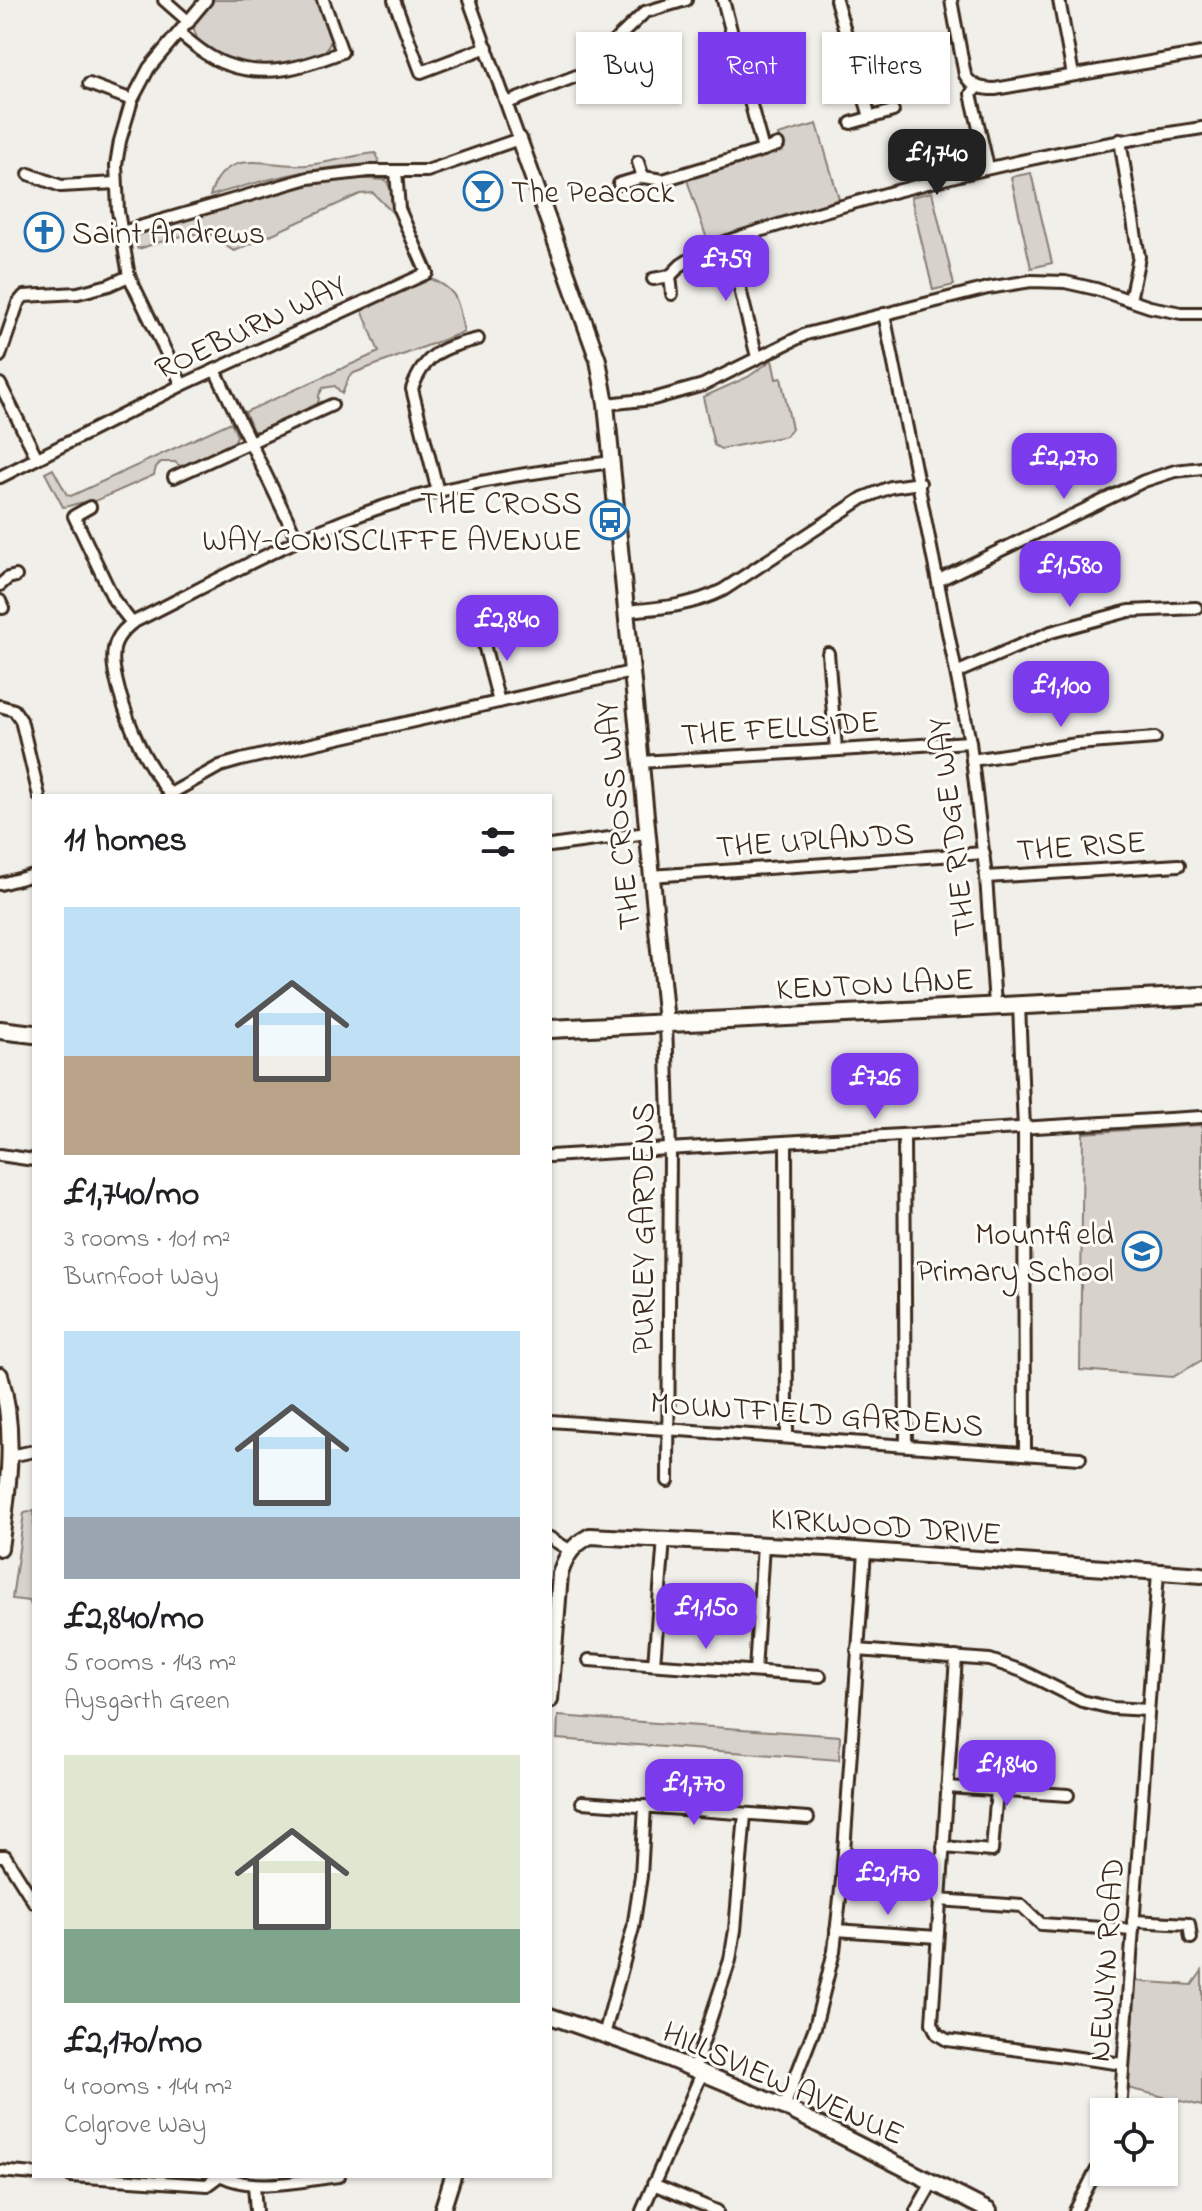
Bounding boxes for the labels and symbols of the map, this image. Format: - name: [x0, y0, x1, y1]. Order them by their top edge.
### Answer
- pin: £1,740: [872, 129, 1002, 197]
- bar icon: The Peacock: [462, 170, 504, 212]
- place label: The Peacock: [511, 171, 675, 218]
- church icon: Saint Andrews: [23, 211, 65, 253]
- place label: Saint Andrews: [72, 212, 265, 259]
- pin: £759: [679, 235, 773, 303]
- street label: ROEBURN WAY: [148, 264, 355, 394]
- pin: £2,270: [999, 433, 1129, 501]
- place label: THE CROSS WAY-CONISCLIFFE AVENUE: [202, 482, 582, 566]
- bus stop icon: THE CROSS WAY-CONISCLIFFE AVENUE: [589, 499, 631, 541]
- pin: £1,580: [1005, 541, 1135, 609]
- pin: £2,840: [442, 595, 572, 663]
- pin: £1,100: [996, 661, 1126, 729]
- street label: THE CROSS WAY: [585, 699, 656, 932]
- street label: THE FELLSIDE: [679, 700, 881, 761]
- street label: THE RIDGE WAY: [918, 714, 991, 938]
- street label: THE UPLANDS: [715, 812, 916, 873]
- street label: THE RISE: [1015, 821, 1147, 876]
- street label: KENTON LANE: [775, 958, 975, 1015]
- pin: £726: [828, 1053, 922, 1121]
- street label: PURLEY GARDENS: [622, 1103, 669, 1353]
- place label: Mountfield Primary School: [916, 1213, 1114, 1297]
- school or university icon: Mountfield Primary School: [1121, 1230, 1163, 1272]
- street label: MOUNTFIELD GARDENS: [648, 1381, 985, 1452]
- street label: KIRKWOOD DRIVE: [769, 1497, 1003, 1560]
- pin: £1,150: [641, 1583, 771, 1651]
- pin: £1,840: [942, 1740, 1072, 1808]
- pin: £1,770: [629, 1759, 759, 1827]
- pin: £2,170: [823, 1849, 953, 1917]
- street label: NEWLYN ROAD: [1078, 1857, 1139, 2064]
- street label: HILLSVIEW AVENUE: [654, 2011, 911, 2160]

